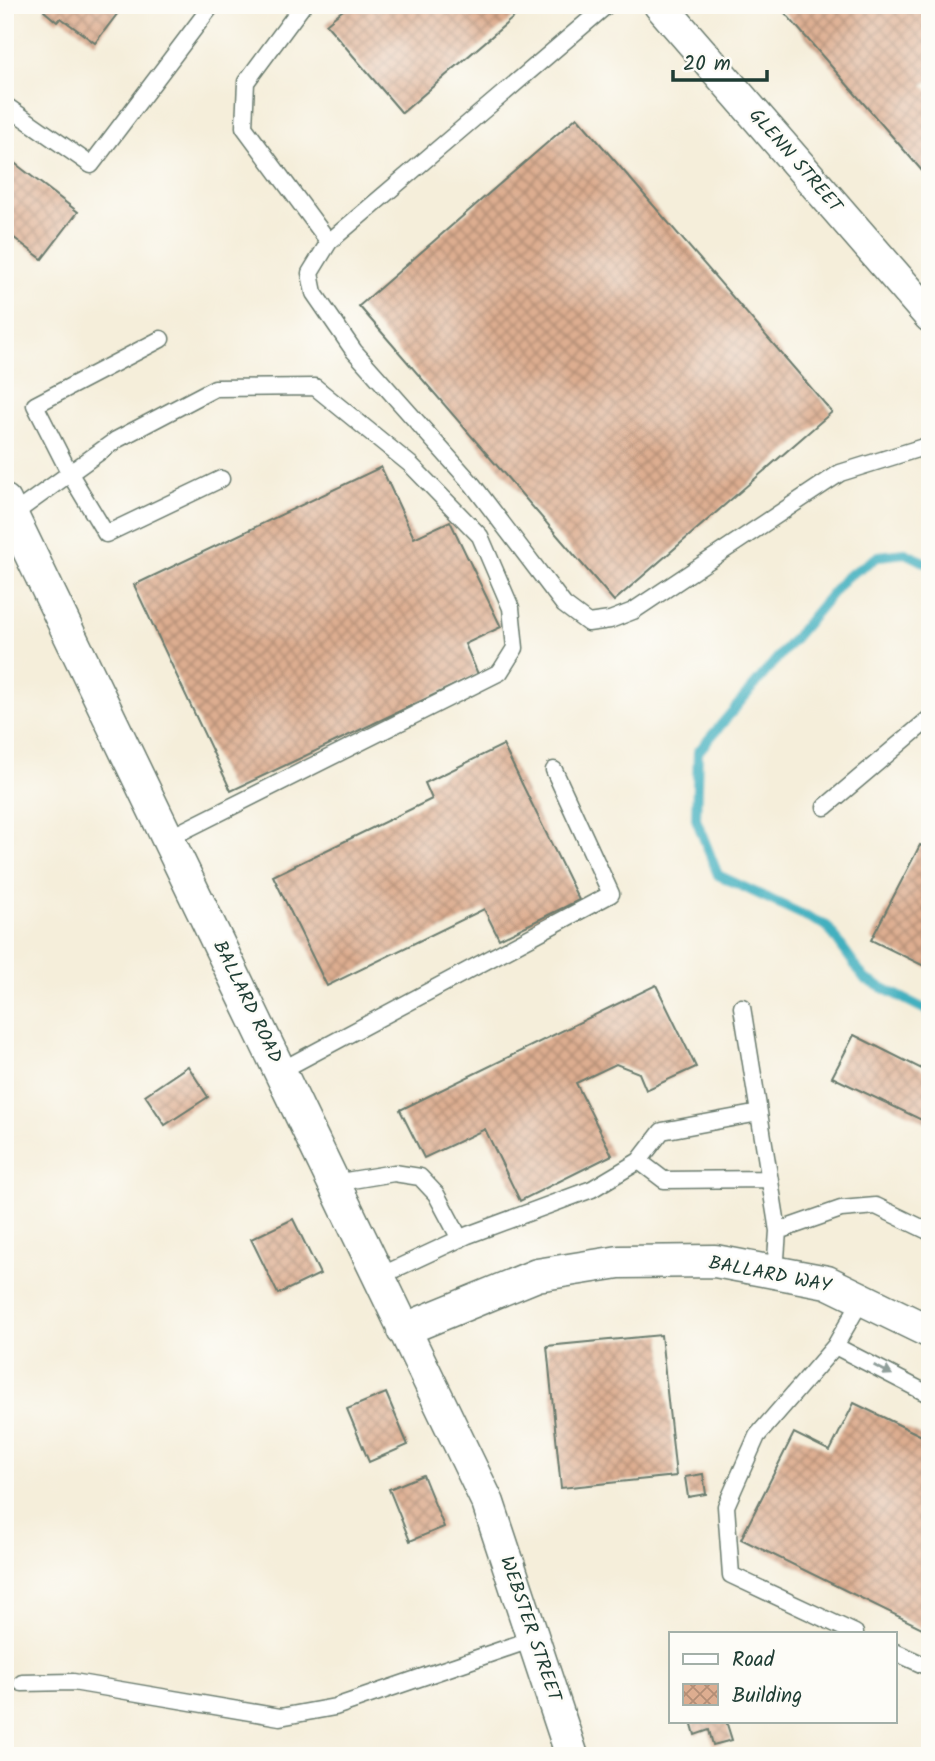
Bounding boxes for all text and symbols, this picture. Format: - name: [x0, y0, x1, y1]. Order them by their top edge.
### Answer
- scale bar: [673, 38, 767, 82]
- text: 20 m: [683, 48, 731, 81]
- street label: GLENN STREET: [741, 102, 850, 221]
- street label: BALLARD ROAD: [204, 935, 290, 1069]
- street label: BALLARD WAY: [706, 1248, 835, 1302]
- one-way arrow: [873, 1364, 892, 1376]
- street label: WEBSTER STREET: [491, 1552, 570, 1707]
- legend: [669, 1632, 897, 1722]
- text: Road: [732, 1644, 775, 1677]
- text: Building: [732, 1680, 802, 1713]

